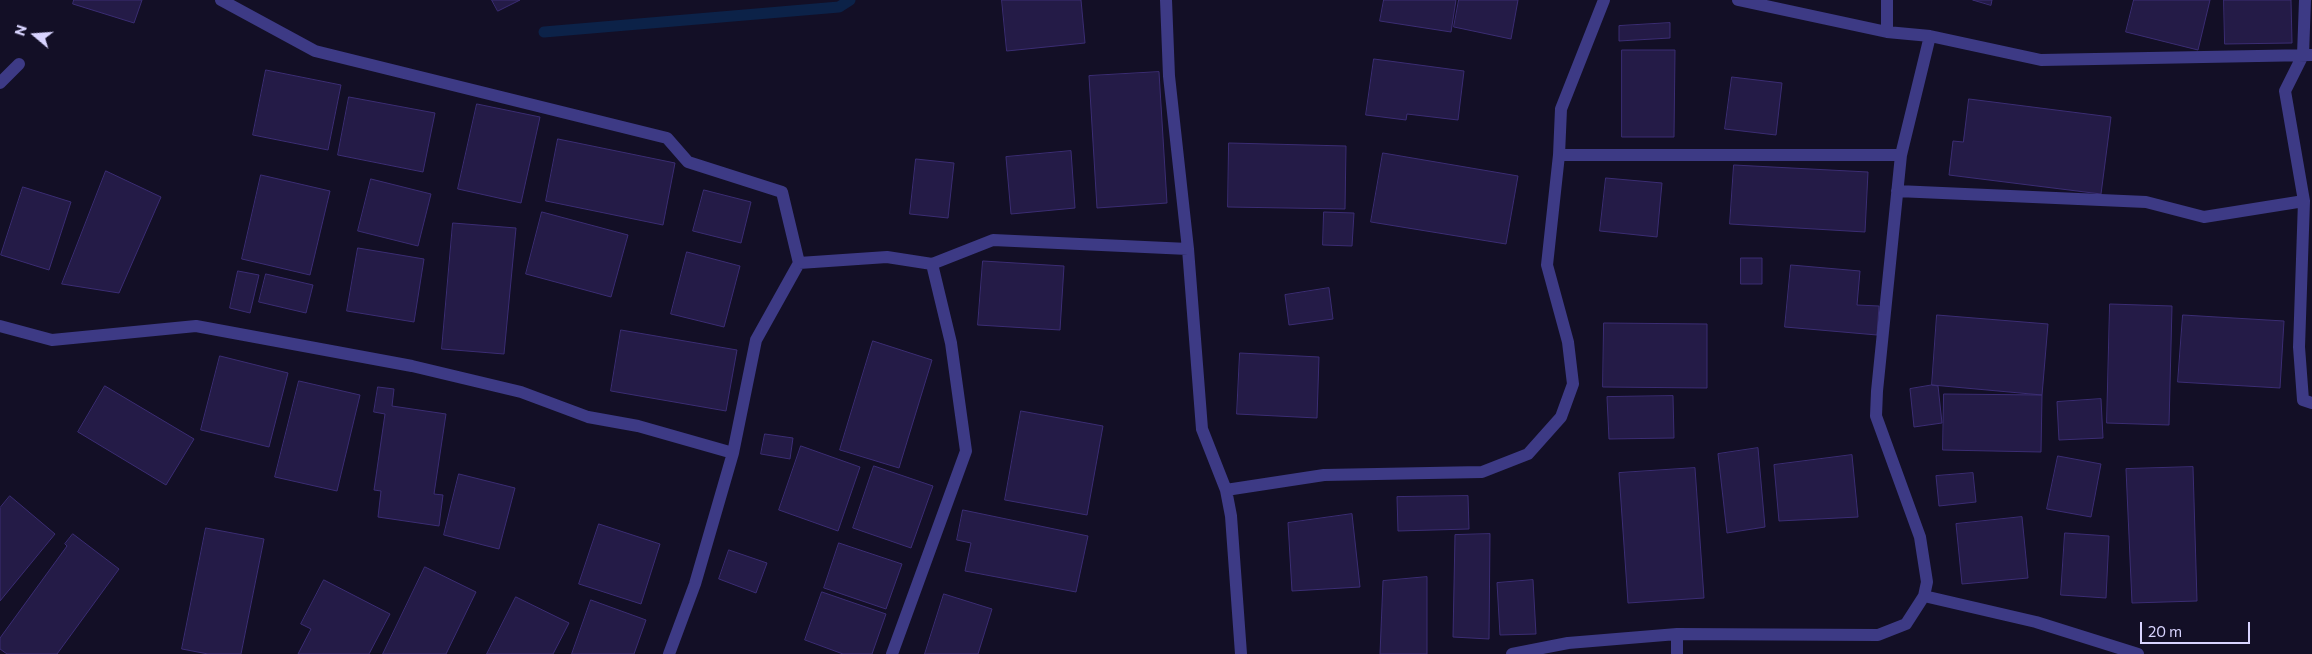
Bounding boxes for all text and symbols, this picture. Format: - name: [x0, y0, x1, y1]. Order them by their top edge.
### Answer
- north arrow: [10, 10, 60, 60]
- text: N: [11, 23, 30, 38]
- scale bar: [2142, 612, 2252, 644]
- text: 20 m: [2148, 622, 2182, 640]

